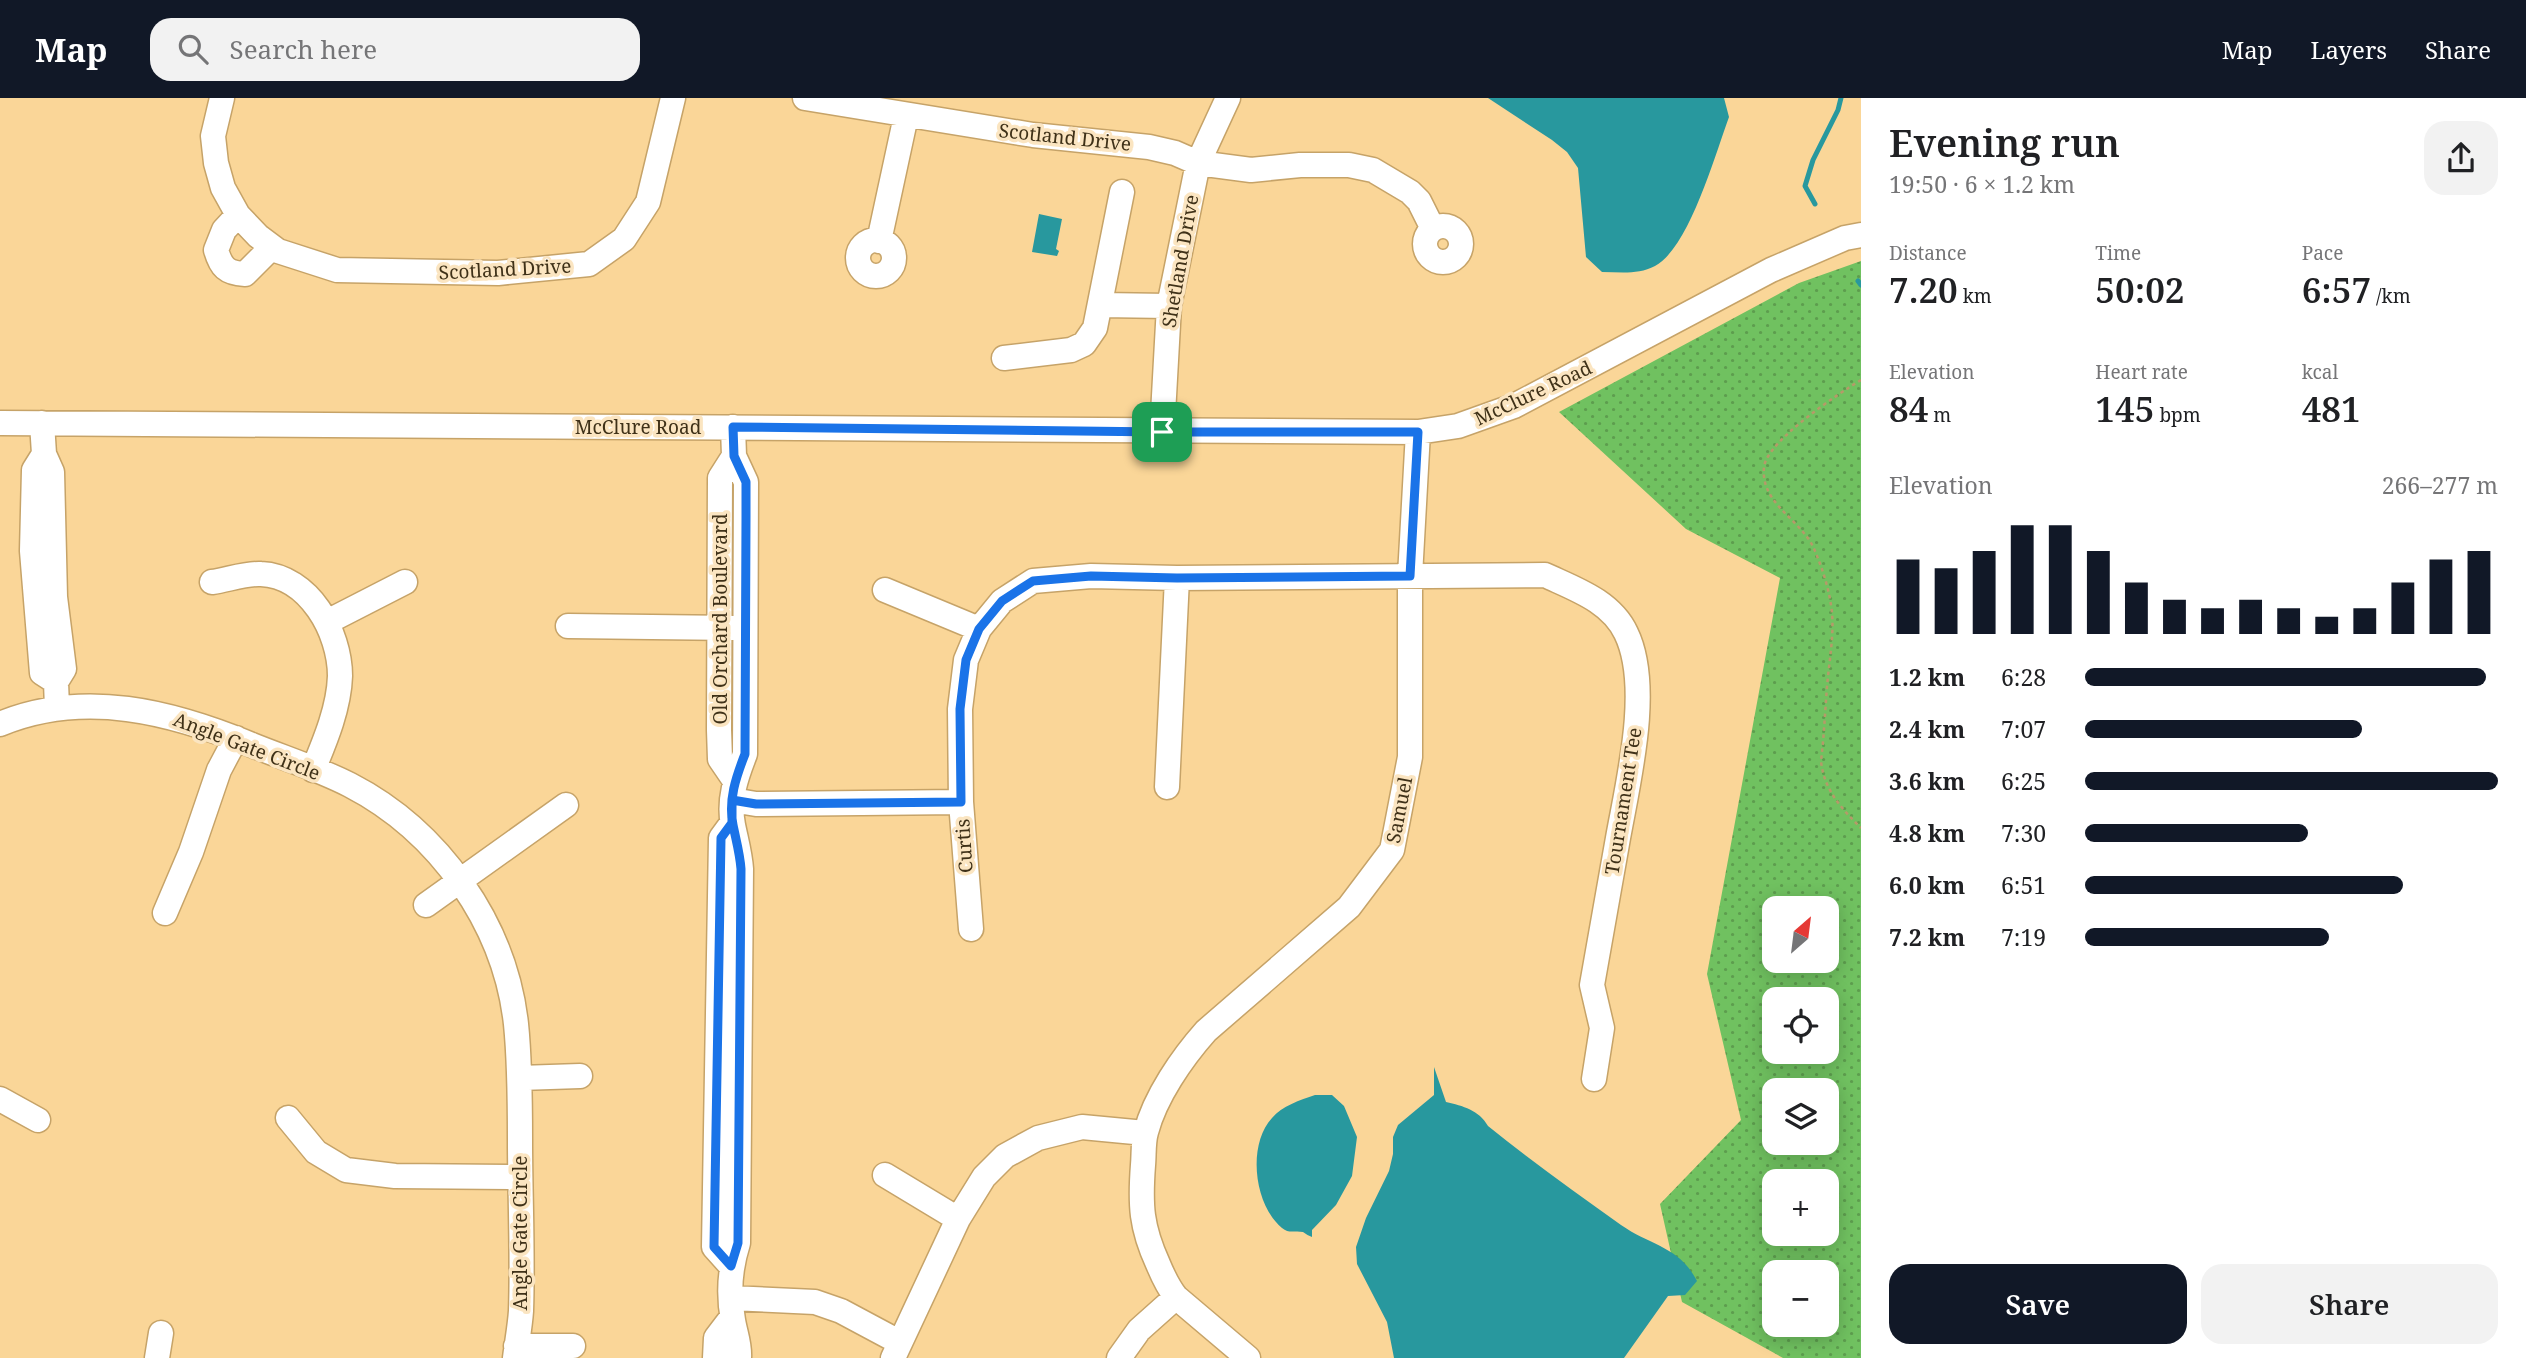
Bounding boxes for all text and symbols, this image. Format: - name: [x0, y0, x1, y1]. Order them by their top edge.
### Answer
- search box: [150, 18, 640, 81]
- text: Map: [35, 27, 108, 72]
- icon: search: [174, 30, 212, 68]
- text: Search here: [230, 31, 377, 67]
- text: Map: [2222, 33, 2273, 66]
- text: Layers: [2311, 33, 2387, 66]
- text: Share: [2425, 33, 2491, 66]
- text: Evening run: [1889, 116, 2120, 168]
- street label: Scotland Drive: [998, 117, 1132, 157]
- button: share: [2424, 121, 2498, 195]
- text: 19:50 · 6 × 1.2 km: [1889, 168, 2075, 200]
- street label: Shetland Drive: [1156, 192, 1204, 330]
- text: Distance: [1889, 240, 1967, 266]
- text: Time: [2095, 240, 2141, 266]
- text: Pace: [2302, 240, 2343, 266]
- street label: Scotland Drive: [438, 253, 572, 285]
- text: 7.20: [1889, 266, 1958, 313]
- text: 50:02: [2095, 266, 2185, 313]
- text: 6:57: [2302, 266, 2371, 313]
- text: km: [1958, 283, 1992, 309]
- text: /km: [2371, 283, 2411, 309]
- street label: McClure Road: [1470, 354, 1596, 432]
- text: Elevation: [1889, 359, 1975, 385]
- text: Heart rate: [2095, 359, 2188, 385]
- text: kcal: [2302, 359, 2338, 385]
- text: 84: [1889, 385, 1928, 432]
- text: 145: [2095, 385, 2154, 432]
- text: 481: [2302, 385, 2361, 432]
- pin: [1132, 402, 1192, 462]
- text: m: [1928, 402, 1951, 428]
- text: bpm: [2154, 402, 2201, 428]
- icon: arrive: [1143, 413, 1181, 451]
- street label: McClure Road: [575, 414, 702, 440]
- text: Elevation: [1889, 469, 1993, 501]
- text: 266–277 m: [2382, 469, 2498, 501]
- street label: Old Orchard Boulevard: [707, 513, 733, 725]
- text: 1.2 km: [1889, 661, 1965, 693]
- text: 6:28: [2001, 661, 2046, 693]
- street label: Angle Gate Circle: [170, 706, 324, 786]
- text: 2.4 km: [1889, 713, 1965, 745]
- text: 7:07: [2001, 713, 2046, 745]
- street label: Tournament Tee: [1599, 726, 1647, 876]
- text: 3.6 km: [1889, 765, 1965, 797]
- text: 6:25: [2001, 765, 2046, 797]
- street label: Samuel: [1380, 774, 1418, 845]
- text: 4.8 km: [1889, 817, 1965, 849]
- text: 7:30: [2001, 817, 2046, 849]
- street label: Curtis: [949, 818, 979, 874]
- text: 6.0 km: [1889, 869, 1965, 901]
- text: 6:51: [2001, 869, 2046, 901]
- north arrow: [1762, 896, 1839, 973]
- map controls: [1762, 896, 1839, 1337]
- text: 7.2 km: [1889, 921, 1965, 953]
- text: 7:19: [2001, 921, 2046, 953]
- button: locate: [1762, 987, 1839, 1064]
- button: layers: [1762, 1078, 1839, 1155]
- street label: Angle Gate Circle: [507, 1155, 533, 1311]
- button: +: [1762, 1169, 1839, 1246]
- button: −: [1762, 1260, 1839, 1337]
- button: Save: [1889, 1264, 2187, 1344]
- button: Share: [2201, 1264, 2498, 1344]

